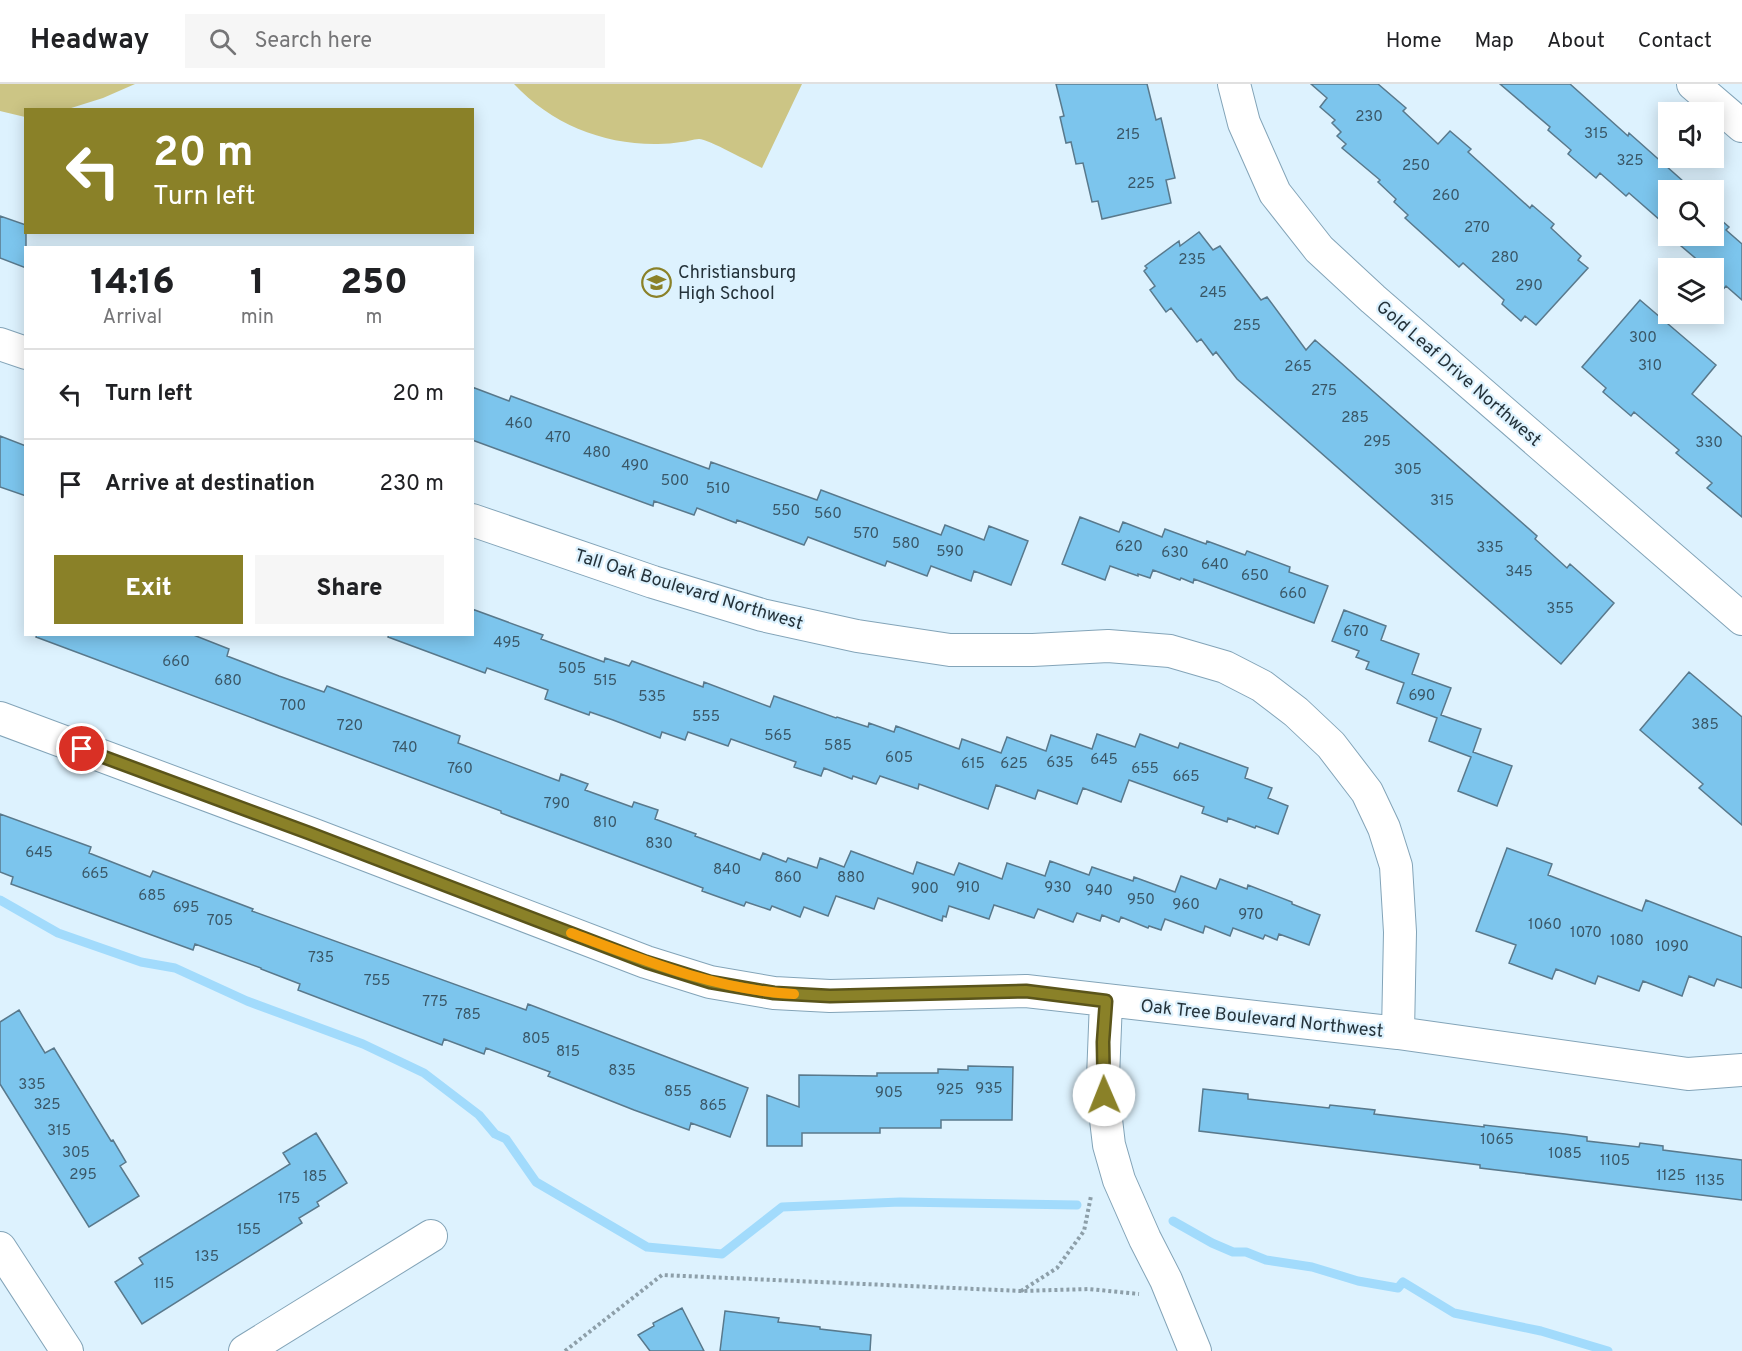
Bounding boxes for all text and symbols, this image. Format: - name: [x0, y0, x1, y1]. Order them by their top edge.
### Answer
- search box: [185, 14, 605, 68]
- text: Headway: [30, 23, 149, 59]
- icon: search: [206, 25, 239, 58]
- text: Search here: [254, 28, 372, 55]
- text: Home: [1386, 28, 1442, 55]
- text: Map: [1475, 28, 1514, 55]
- text: About: [1547, 28, 1605, 55]
- text: Contact: [1638, 28, 1712, 55]
- map controls: [1658, 102, 1724, 324]
- button: sound: [1658, 102, 1724, 168]
- house number: 230: [1355, 108, 1383, 127]
- house number: 315: [1584, 125, 1608, 144]
- house number: 215: [1116, 126, 1140, 145]
- text: 20 m: [153, 128, 254, 181]
- icon: left: [54, 132, 132, 210]
- house number: 325: [1616, 152, 1644, 171]
- house number: 250: [1402, 157, 1430, 176]
- house number: 225: [1127, 175, 1155, 194]
- text: Turn left: [153, 180, 255, 214]
- button: search: [1658, 180, 1724, 246]
- house number: 260: [1432, 187, 1460, 206]
- house number: 270: [1464, 219, 1490, 238]
- house number: 280: [1491, 249, 1519, 268]
- house number: 235: [1178, 251, 1206, 270]
- button: layers: [1658, 258, 1724, 324]
- text: 14:16: [90, 261, 175, 307]
- text: 1: [250, 261, 265, 307]
- text: 250: [340, 261, 408, 307]
- place label: Christiansburg High School: [678, 262, 796, 306]
- school or university icon: Christiansburg High School: [641, 266, 673, 298]
- house number: 290: [1515, 277, 1543, 296]
- house number: 245: [1199, 284, 1227, 303]
- street label: Gold Leaf Drive Northwest: [1371, 296, 1545, 452]
- text: Arrival: [103, 305, 162, 331]
- text: min: [241, 305, 274, 331]
- text: m: [366, 305, 382, 331]
- house number: 255: [1233, 317, 1261, 336]
- house number: 300: [1629, 329, 1657, 348]
- house number: 310: [1638, 357, 1662, 376]
- house number: 265: [1284, 358, 1312, 377]
- icon: left: [54, 378, 87, 411]
- text: Turn left: [105, 381, 193, 408]
- text: 20 m: [393, 381, 444, 408]
- house number: 275: [1311, 382, 1337, 401]
- house number: 285: [1341, 409, 1369, 428]
- house number: 460: [505, 415, 533, 434]
- house number: 470: [545, 429, 571, 448]
- house number: 295: [1363, 433, 1391, 452]
- house number: 330: [1695, 434, 1723, 453]
- house number: 480: [583, 444, 611, 463]
- house number: 490: [621, 457, 649, 476]
- house number: 305: [1394, 461, 1422, 480]
- icon: arrive: [54, 468, 87, 501]
- text: Arrive at destination: [105, 471, 315, 498]
- text: 230 m: [380, 471, 444, 498]
- house number: 500: [661, 472, 689, 491]
- house number: 510: [706, 480, 730, 499]
- house number: 315: [1430, 492, 1454, 511]
- house number: 550: [772, 502, 800, 521]
- house number: 560: [814, 505, 842, 524]
- house number: 570: [853, 525, 879, 544]
- house number: 580: [892, 535, 920, 554]
- house number: 620: [1115, 538, 1143, 557]
- house number: 335: [1476, 539, 1504, 558]
- house number: 590: [936, 543, 964, 562]
- house number: 630: [1161, 544, 1189, 563]
- street label: Tall Oak Boulevard Northwest: [571, 545, 806, 636]
- button: Exit: [54, 555, 243, 624]
- button: Share: [255, 555, 444, 624]
- house number: 640: [1201, 556, 1229, 575]
- house number: 345: [1505, 563, 1533, 582]
- house number: 650: [1241, 567, 1269, 586]
- house number: 660: [1279, 585, 1307, 604]
- house number: 355: [1546, 600, 1574, 619]
- house number: 670: [1343, 623, 1369, 642]
- house number: 495: [493, 634, 521, 653]
- house number: 660: [162, 653, 190, 672]
- house number: 505: [558, 660, 586, 679]
- house number: 680: [214, 672, 242, 691]
- house number: 515: [593, 672, 617, 691]
- house number: 690: [1409, 687, 1435, 706]
- house number: 535: [638, 688, 666, 707]
- house number: 700: [280, 697, 306, 716]
- house number: 555: [692, 708, 720, 727]
- house number: 385: [1691, 716, 1719, 735]
- house number: 720: [337, 717, 363, 736]
- pin: [56, 723, 107, 774]
- house number: 565: [764, 727, 792, 746]
- icon: arrive: [65, 732, 98, 765]
- house number: 585: [824, 737, 852, 756]
- house number: 740: [392, 739, 418, 758]
- house number: 605: [885, 749, 913, 768]
- house number: 645: [1090, 751, 1118, 770]
- house number: 635: [1046, 754, 1074, 773]
- house number: 615: [961, 755, 985, 774]
- house number: 625: [1000, 755, 1028, 774]
- house number: 760: [447, 760, 473, 779]
- house number: 655: [1131, 760, 1159, 779]
- house number: 665: [1172, 768, 1200, 787]
- house number: 790: [544, 795, 570, 814]
- house number: 810: [593, 814, 617, 833]
- house number: 830: [645, 835, 673, 854]
- house number: 645: [25, 844, 53, 863]
- house number: 840: [713, 861, 741, 880]
- house number: 665: [81, 865, 109, 884]
- house number: 860: [774, 869, 802, 888]
- house number: 880: [837, 869, 865, 888]
- house number: 910: [956, 879, 980, 898]
- house number: 930: [1044, 879, 1072, 898]
- house number: 900: [911, 880, 939, 899]
- house number: 940: [1085, 882, 1113, 901]
- house number: 685: [138, 887, 166, 906]
- house number: 950: [1127, 891, 1155, 910]
- house number: 960: [1172, 896, 1200, 915]
- house number: 695: [173, 899, 199, 918]
- house number: 970: [1238, 906, 1264, 925]
- house number: 705: [207, 912, 233, 931]
- house number: 1060: [1528, 916, 1562, 935]
- house number: 1070: [1570, 924, 1602, 943]
- house number: 1080: [1610, 932, 1644, 951]
- house number: 1090: [1655, 938, 1689, 957]
- house number: 735: [308, 949, 334, 968]
- house number: 755: [364, 972, 390, 991]
- house number: 775: [422, 993, 448, 1012]
- street label: Oak Tree Boulevard Northwest: [1139, 995, 1384, 1044]
- house number: 785: [455, 1006, 481, 1025]
- house number: 805: [522, 1030, 550, 1049]
- house number: 815: [556, 1043, 580, 1062]
- house number: 835: [608, 1062, 636, 1081]
- position arrow: [1072, 1063, 1136, 1127]
- house number: 335: [18, 1076, 46, 1095]
- house number: 935: [975, 1080, 1003, 1099]
- house number: 925: [936, 1081, 964, 1100]
- house number: 855: [664, 1083, 692, 1102]
- house number: 905: [875, 1084, 903, 1103]
- house number: 325: [33, 1096, 61, 1115]
- house number: 865: [699, 1097, 727, 1116]
- house number: 315: [47, 1122, 71, 1141]
- house number: 1065: [1480, 1131, 1514, 1150]
- house number: 305: [62, 1144, 90, 1163]
- house number: 1085: [1548, 1145, 1582, 1164]
- house number: 1105: [1600, 1152, 1630, 1171]
- house number: 295: [69, 1166, 97, 1185]
- house number: 1125: [1656, 1167, 1686, 1186]
- house number: 185: [303, 1168, 327, 1187]
- house number: 1135: [1695, 1172, 1725, 1191]
- house number: 175: [278, 1190, 300, 1209]
- house number: 155: [237, 1221, 261, 1240]
- house number: 135: [195, 1248, 219, 1267]
- house number: 115: [154, 1275, 174, 1294]

